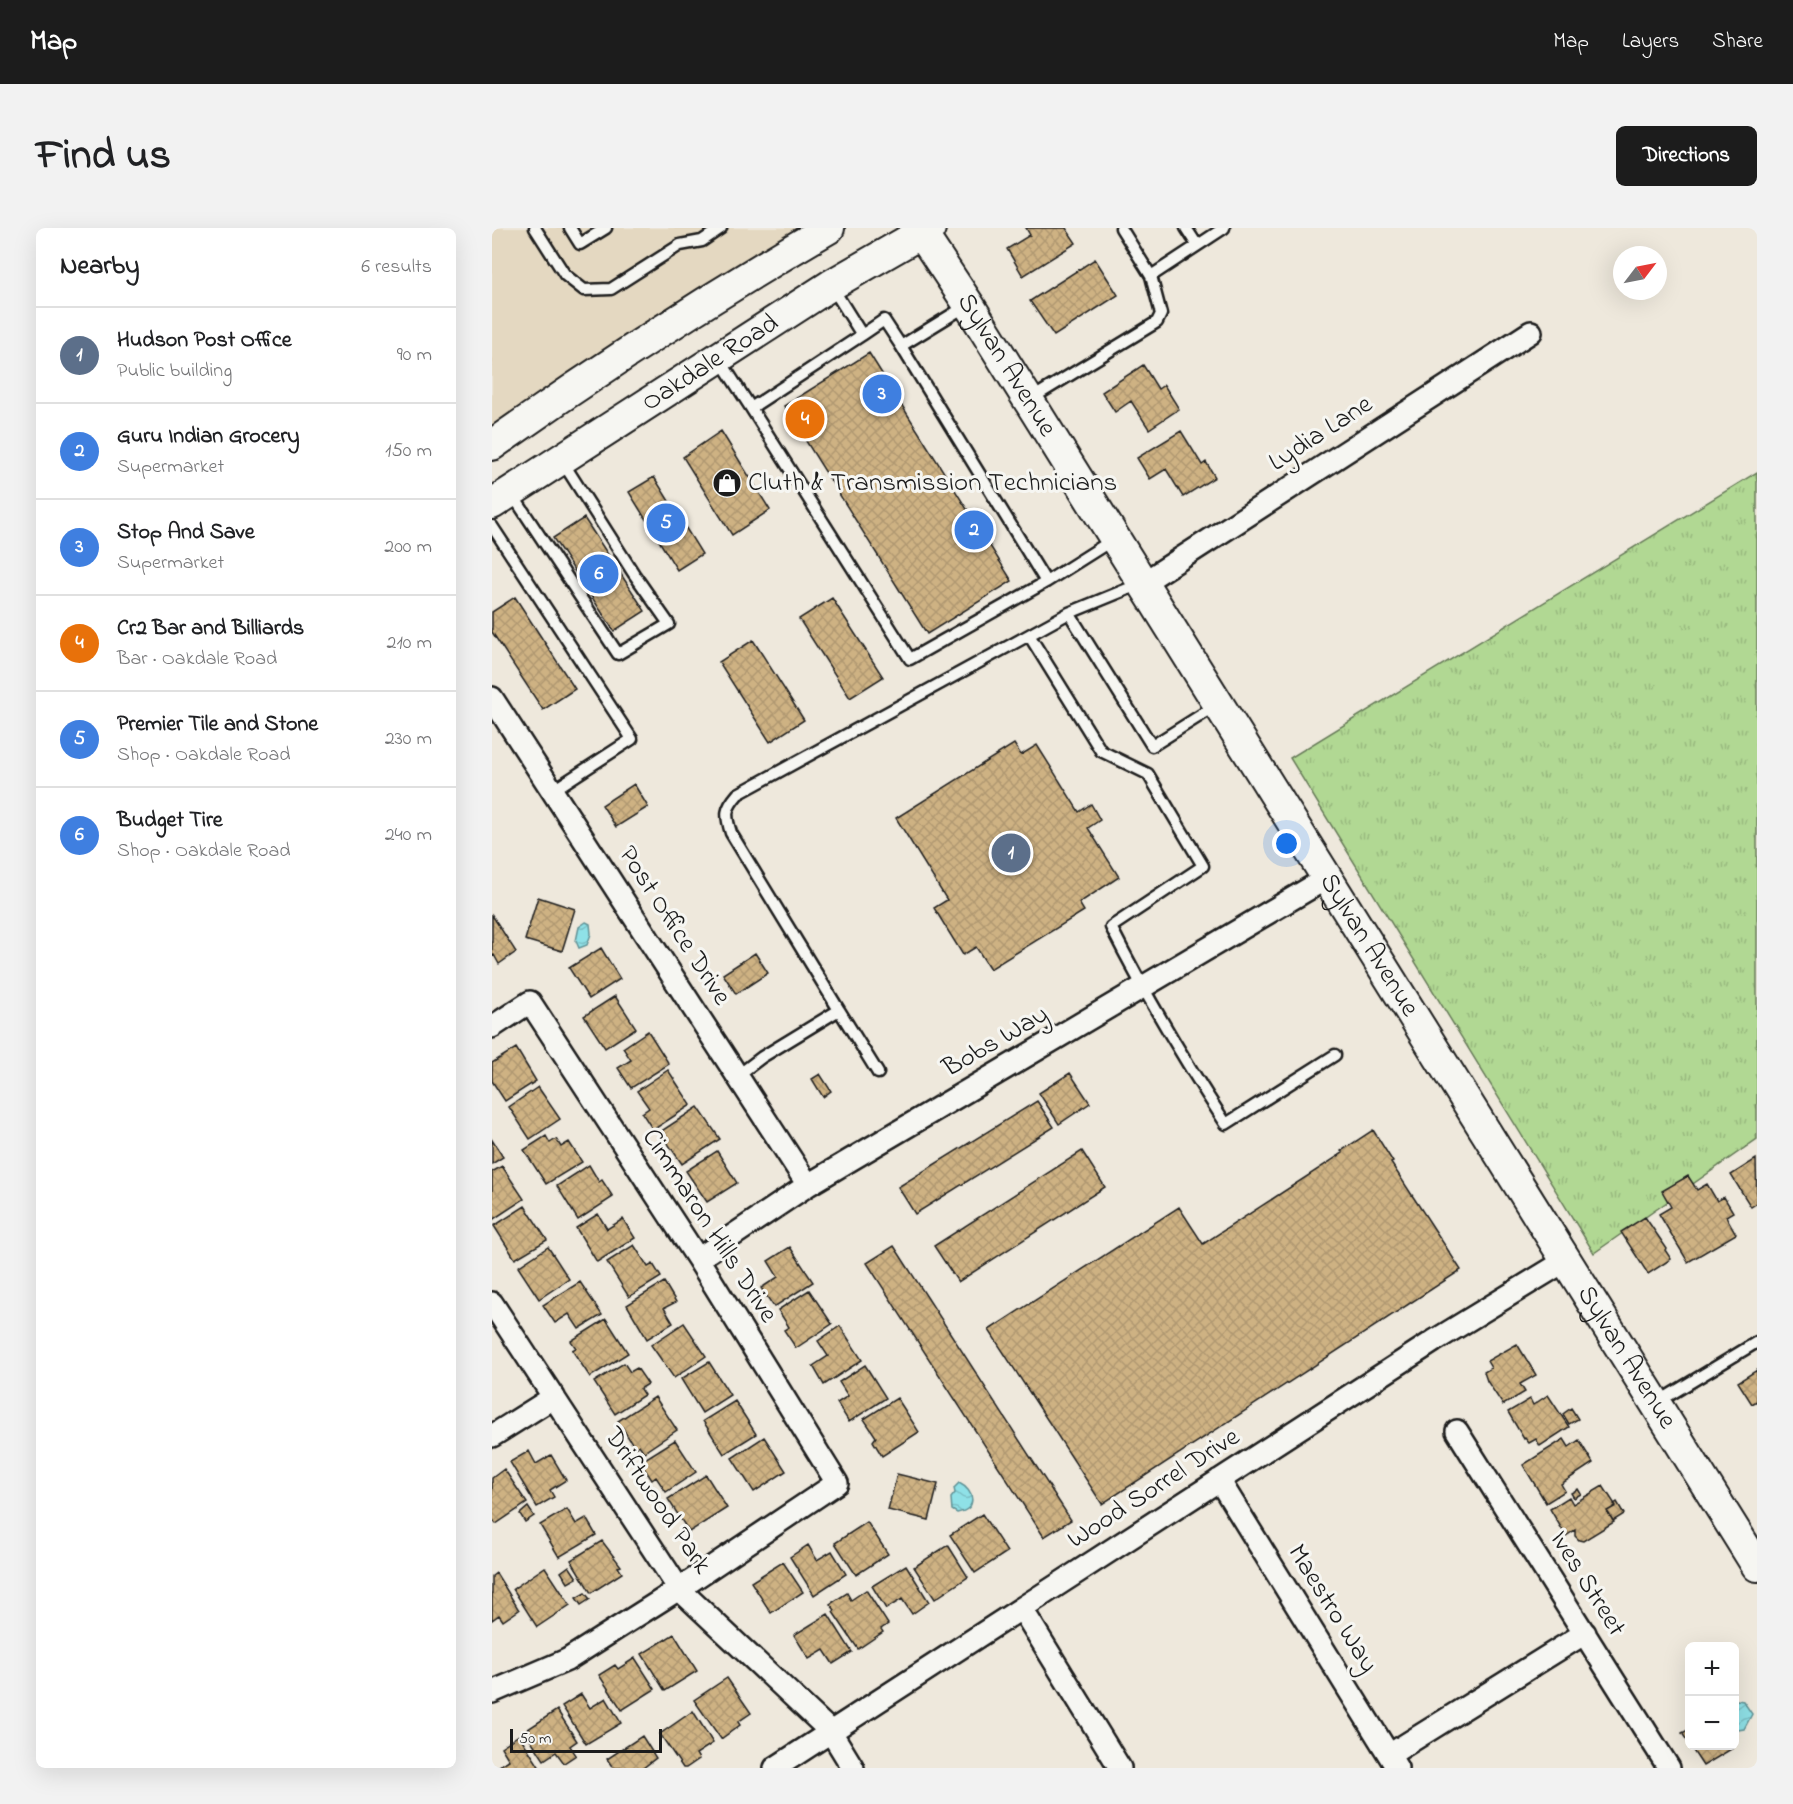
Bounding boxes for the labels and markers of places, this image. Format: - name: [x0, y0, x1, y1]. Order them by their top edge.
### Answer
- pin: 3: [862, 372, 902, 416]
- pin: 4: [786, 396, 824, 441]
- place label: Cluth & Transmission Technicians: [748, 464, 1117, 503]
- shop icon: Cluth & Transmission Technicians: [711, 467, 743, 499]
- pin: 5: [646, 500, 686, 546]
- pin: 2: [954, 508, 994, 552]
- pin: 6: [580, 552, 618, 596]
- pin: 1: [992, 830, 1030, 876]

